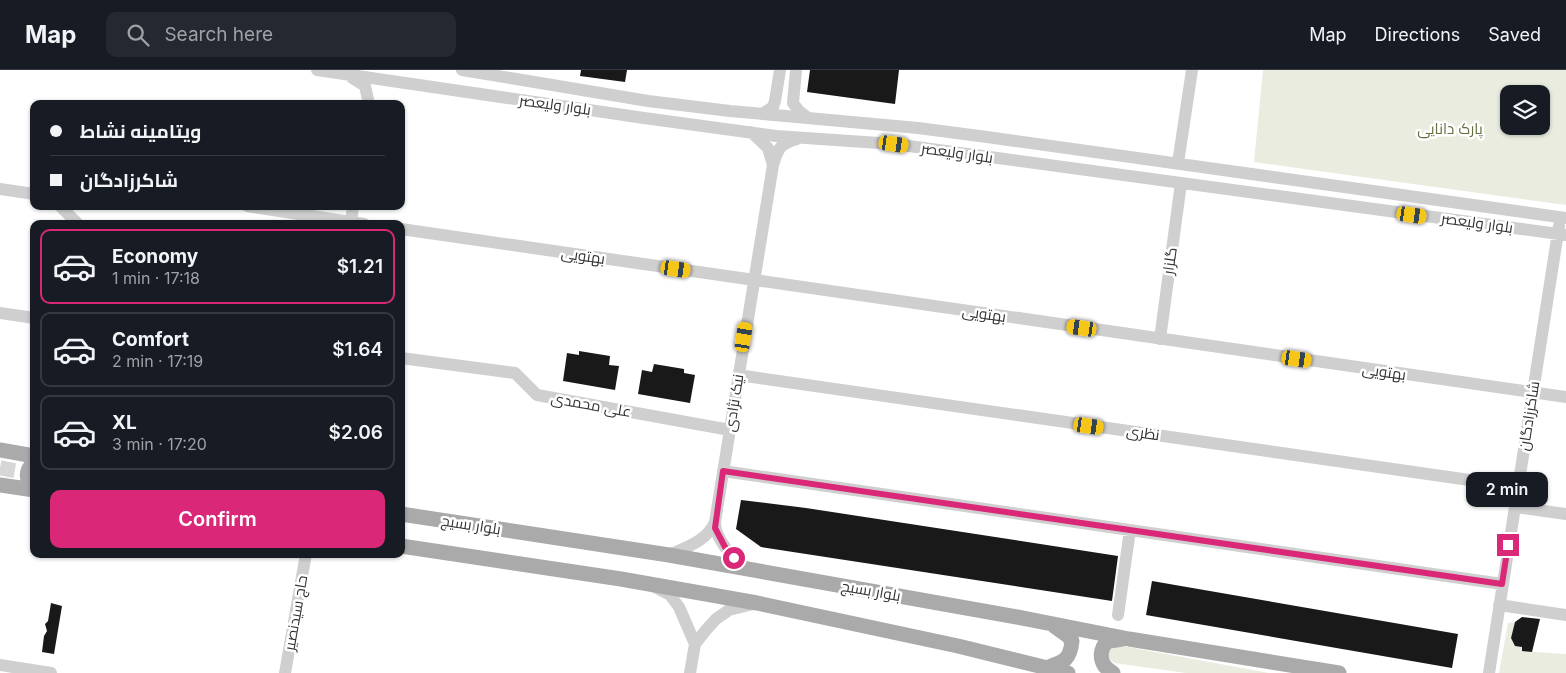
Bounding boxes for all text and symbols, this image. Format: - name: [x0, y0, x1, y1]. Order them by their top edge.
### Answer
- search box: [106, 12, 456, 57]
- text: Map: [25, 20, 76, 49]
- icon: search: [124, 21, 152, 49]
- text: Search here: [164, 23, 273, 46]
- text: Map: [1309, 24, 1347, 45]
- text: Directions: [1375, 24, 1460, 45]
- text: Saved: [1488, 24, 1541, 45]
- map controls: [1500, 85, 1550, 135]
- button: layers: [1500, 85, 1550, 135]
- street label: بلوار ولیعصر: [517, 90, 592, 119]
- park label: پارک دانایی: [1417, 119, 1483, 139]
- text: ویتامینه نشاط: [80, 120, 201, 143]
- car: [878, 134, 909, 154]
- street label: بلوار ولیعصر: [919, 138, 994, 167]
- text: شاکرزادگان: [80, 169, 178, 192]
- car: [1396, 205, 1427, 225]
- street label: بلوار ولیعصر: [1439, 208, 1514, 237]
- street label: بهتویی: [560, 243, 606, 269]
- icon: car: [52, 244, 97, 289]
- text: Economy: [112, 245, 198, 268]
- street label: گلزار: [1158, 246, 1181, 277]
- text: $1.21: [337, 255, 383, 278]
- car: [660, 259, 691, 279]
- text: 1 min · 17:18: [112, 268, 200, 288]
- street label: بهتویی: [961, 301, 1007, 327]
- car: [1066, 318, 1097, 338]
- car: [734, 321, 753, 353]
- icon: car: [52, 327, 97, 372]
- text: Comfort: [112, 328, 189, 351]
- text: $1.64: [332, 338, 383, 361]
- car: [1281, 349, 1312, 369]
- text: 2 min · 17:19: [112, 351, 203, 371]
- street label: بهتویی: [1361, 359, 1407, 385]
- street label: نیک نژادی: [720, 373, 748, 433]
- street label: شاکرزادگان: [1514, 380, 1544, 452]
- street label: علی محمدی: [549, 388, 633, 422]
- icon: car: [52, 410, 97, 455]
- text: XL: [112, 411, 137, 434]
- car: [1073, 416, 1104, 436]
- text: $2.06: [329, 421, 383, 444]
- street label: نظری: [1125, 421, 1161, 445]
- text: 3 min · 17:20: [112, 434, 207, 454]
- callout: 2 min: [1467, 472, 1549, 508]
- text: 2 min: [1486, 479, 1528, 499]
- button: Confirm: [50, 490, 385, 548]
- street label: بلوار بسیج: [440, 510, 502, 541]
- route end: [1497, 534, 1519, 556]
- route start: [723, 547, 745, 569]
- street label: حاج سیدنصیر: [279, 574, 313, 653]
- street label: بلوار بسیج: [839, 576, 902, 607]

